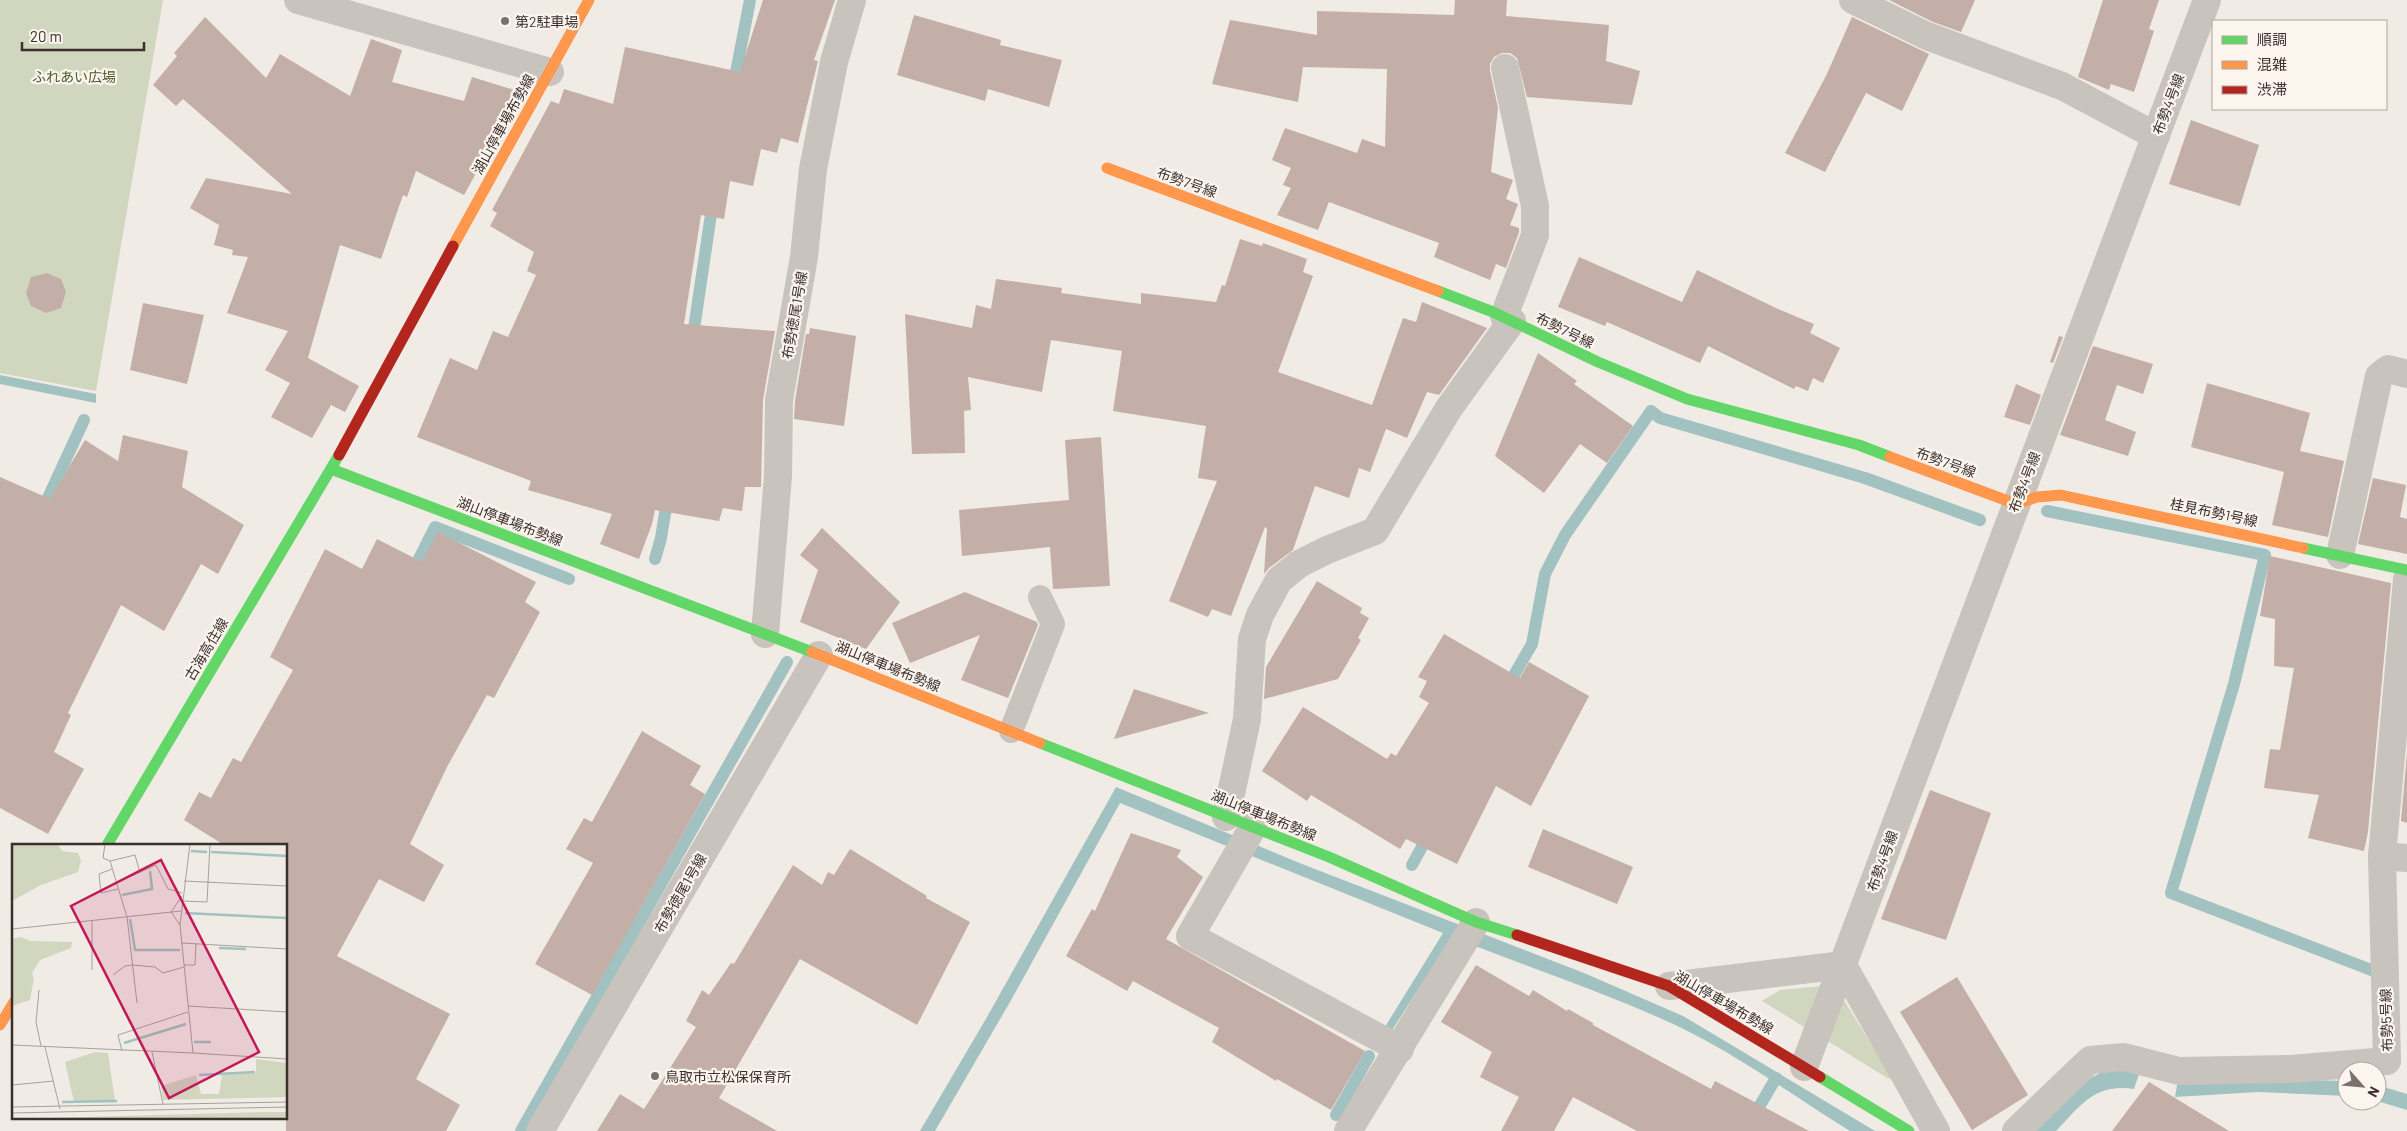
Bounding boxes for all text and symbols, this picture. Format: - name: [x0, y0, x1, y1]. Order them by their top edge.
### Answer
- place label: 第2駐車場: [515, 13, 579, 30]
- marker: 第2駐車場: [499, 15, 511, 27]
- scale bar: [22, 20, 145, 52]
- legend: [2212, 20, 2387, 110]
- text: 20 m: [30, 27, 62, 45]
- text: 順調: [2257, 30, 2287, 48]
- text: 混雑: [2257, 55, 2287, 73]
- park label: ふれあい広場: [32, 68, 116, 85]
- street label: 湖山停車場布勢線: [468, 71, 538, 177]
- street label: 布勢4号線: [2149, 71, 2187, 137]
- text: 渋滞: [2257, 80, 2287, 98]
- street label: 布勢7号線: [1155, 163, 1219, 201]
- street label: 布勢徳尾1号線: [778, 270, 810, 360]
- street label: 布勢7号線: [1533, 309, 1597, 351]
- street label: 布勢7号線: [1914, 443, 1978, 481]
- street label: 布勢4号線: [2005, 449, 2043, 515]
- street label: 湖山停車場布勢線: [455, 493, 565, 549]
- street label: 桂見布勢1号線: [2169, 494, 2259, 530]
- street label: 古海高住線: [181, 615, 231, 683]
- street label: 湖山停車場布勢線: [833, 637, 943, 695]
- street label: 湖山停車場布勢線: [1209, 786, 1319, 844]
- street label: 布勢4号線: [1863, 828, 1901, 894]
- inset map: [12, 844, 288, 1118]
- street label: 布勢徳尾1号線: [650, 850, 710, 936]
- street label: 湖山停車場布勢線: [1671, 967, 1777, 1037]
- street label: 布勢5号線: [2376, 988, 2396, 1052]
- north arrow: [2337, 1061, 2387, 1111]
- place label: 鳥取市立松保保育所: [665, 1068, 791, 1085]
- marker: 鳥取市立松保保育所: [649, 1070, 661, 1082]
- text: N: [2364, 1084, 2384, 1100]

